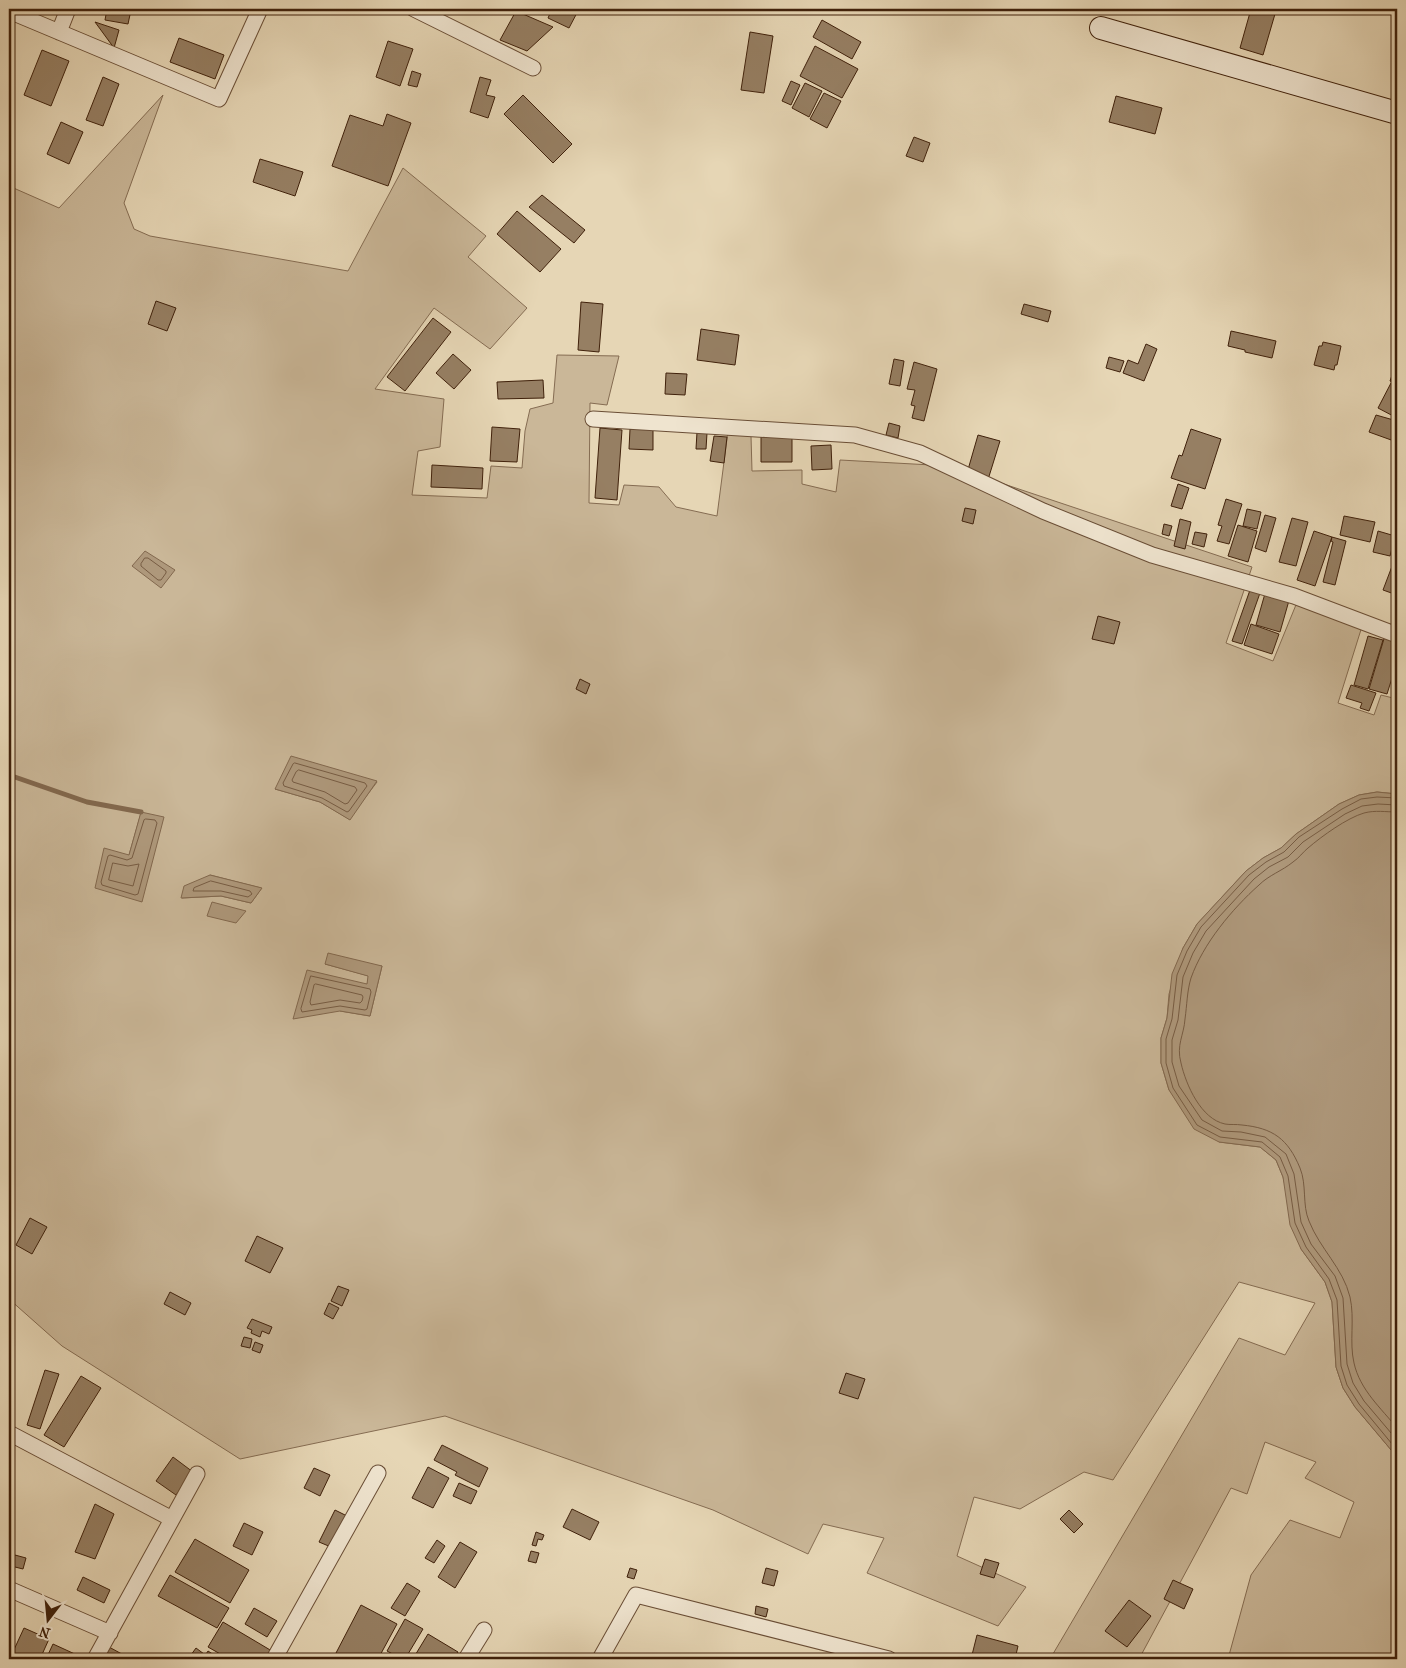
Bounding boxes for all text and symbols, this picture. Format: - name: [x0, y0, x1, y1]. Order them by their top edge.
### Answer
- north arrow: [22, 1596, 72, 1646]
- text: N: [37, 1622, 52, 1642]

